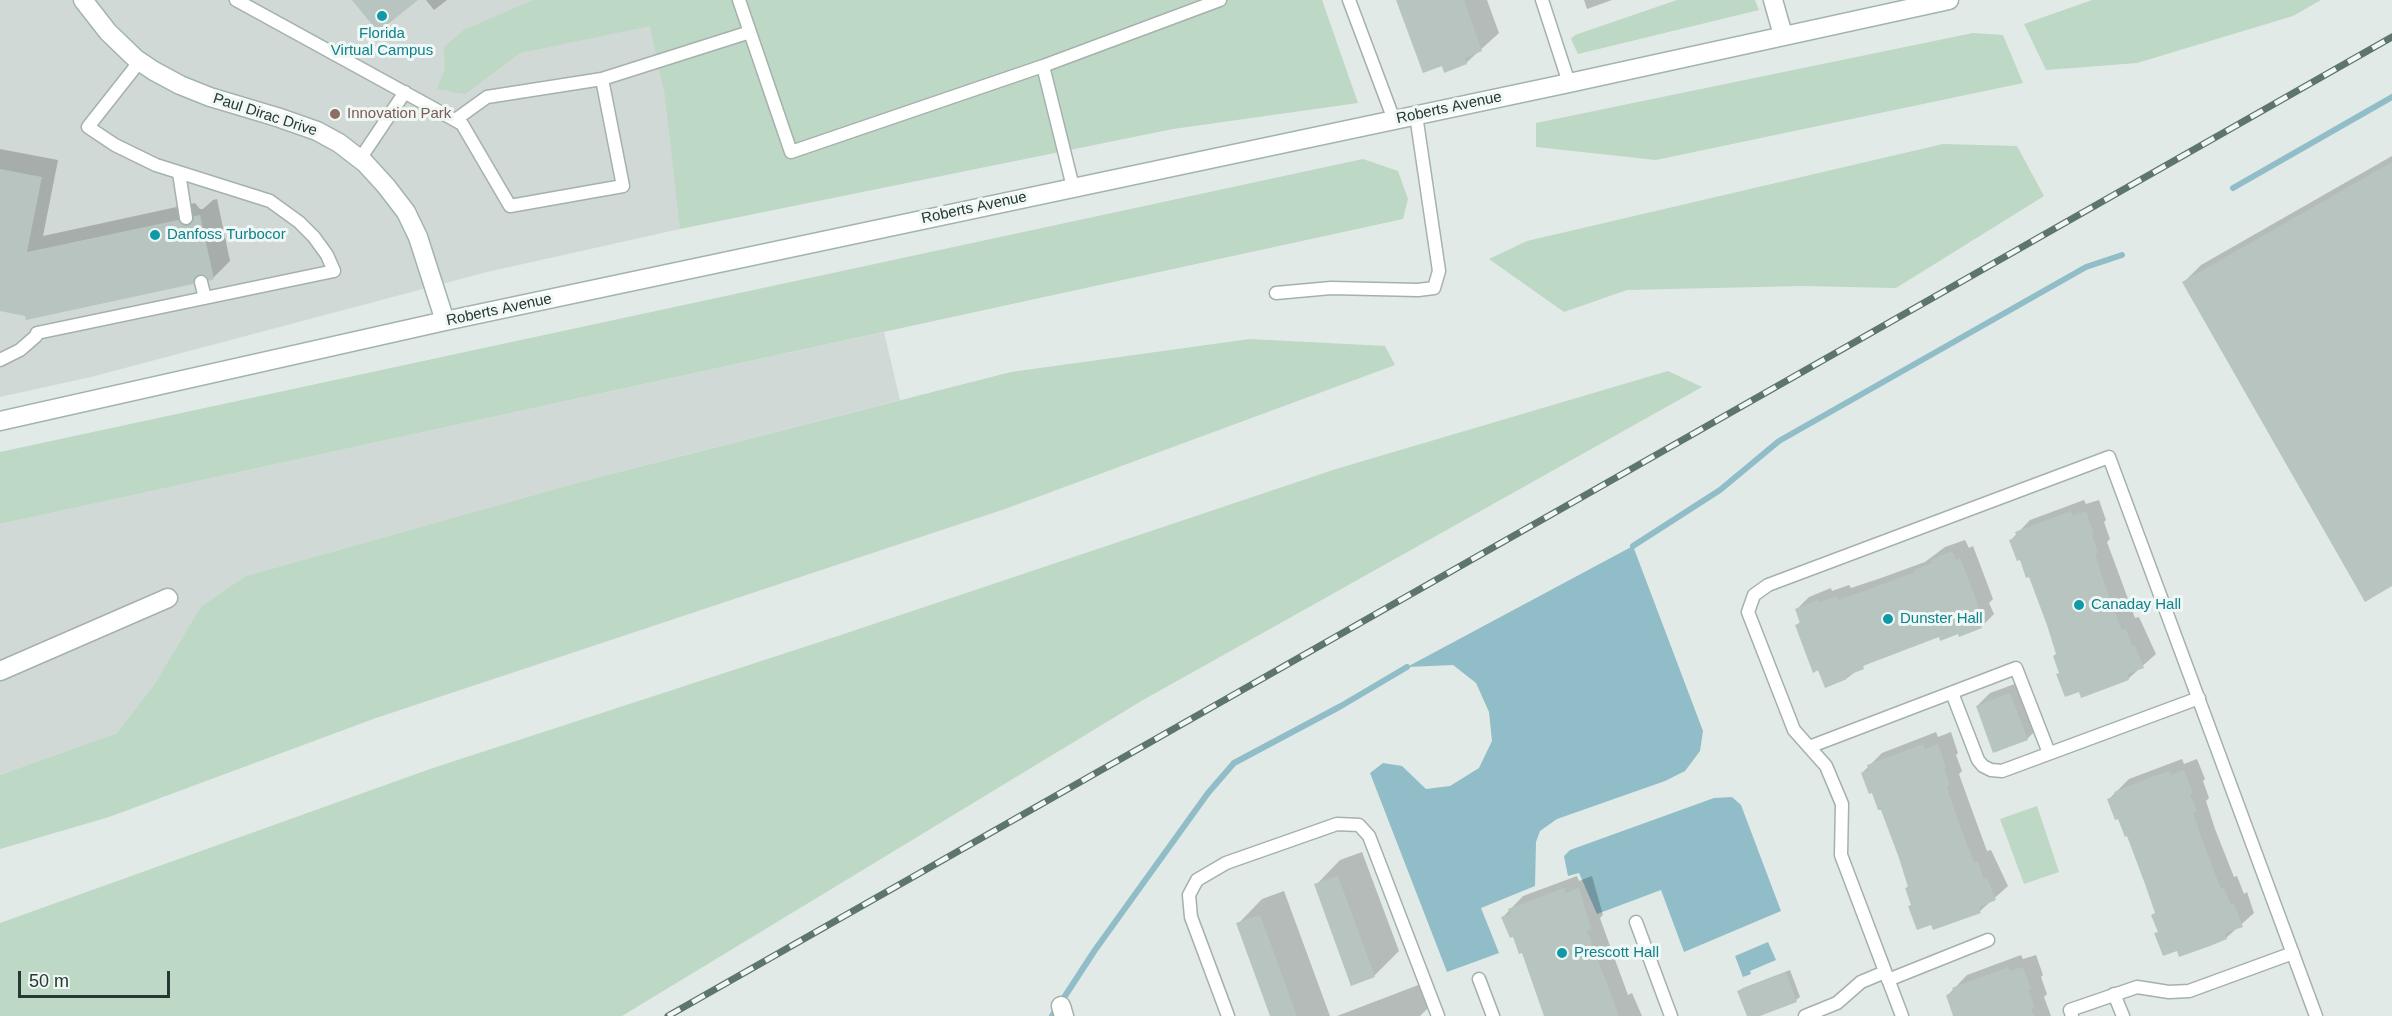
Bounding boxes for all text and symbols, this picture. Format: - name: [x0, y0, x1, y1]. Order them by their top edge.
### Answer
- marker: Florida Virtual Campus: [375, 9, 389, 23]
- place label: Florida Virtual Campus: [331, 25, 433, 60]
- street label: Roberts Avenue: [1395, 88, 1503, 128]
- street label: Paul Dirac Drive: [211, 90, 319, 140]
- place label: Innovation Park: [347, 105, 451, 123]
- marker: Innovation Park: [328, 107, 342, 121]
- street label: Roberts Avenue: [920, 188, 1028, 228]
- place label: Danfoss Turbocor: [167, 226, 286, 244]
- marker: Danfoss Turbocor: [148, 228, 162, 242]
- street label: Roberts Avenue: [445, 290, 553, 330]
- place label: Canaday Hall: [2091, 596, 2181, 614]
- marker: Canaday Hall: [2072, 598, 2086, 612]
- place label: Dunster Hall: [1900, 610, 1983, 628]
- marker: Dunster Hall: [1881, 612, 1895, 626]
- place label: Prescott Hall: [1574, 944, 1659, 962]
- marker: Prescott Hall: [1555, 946, 1569, 960]
- scale bar: [21, 959, 172, 997]
- text: 50 m: [29, 971, 69, 991]

